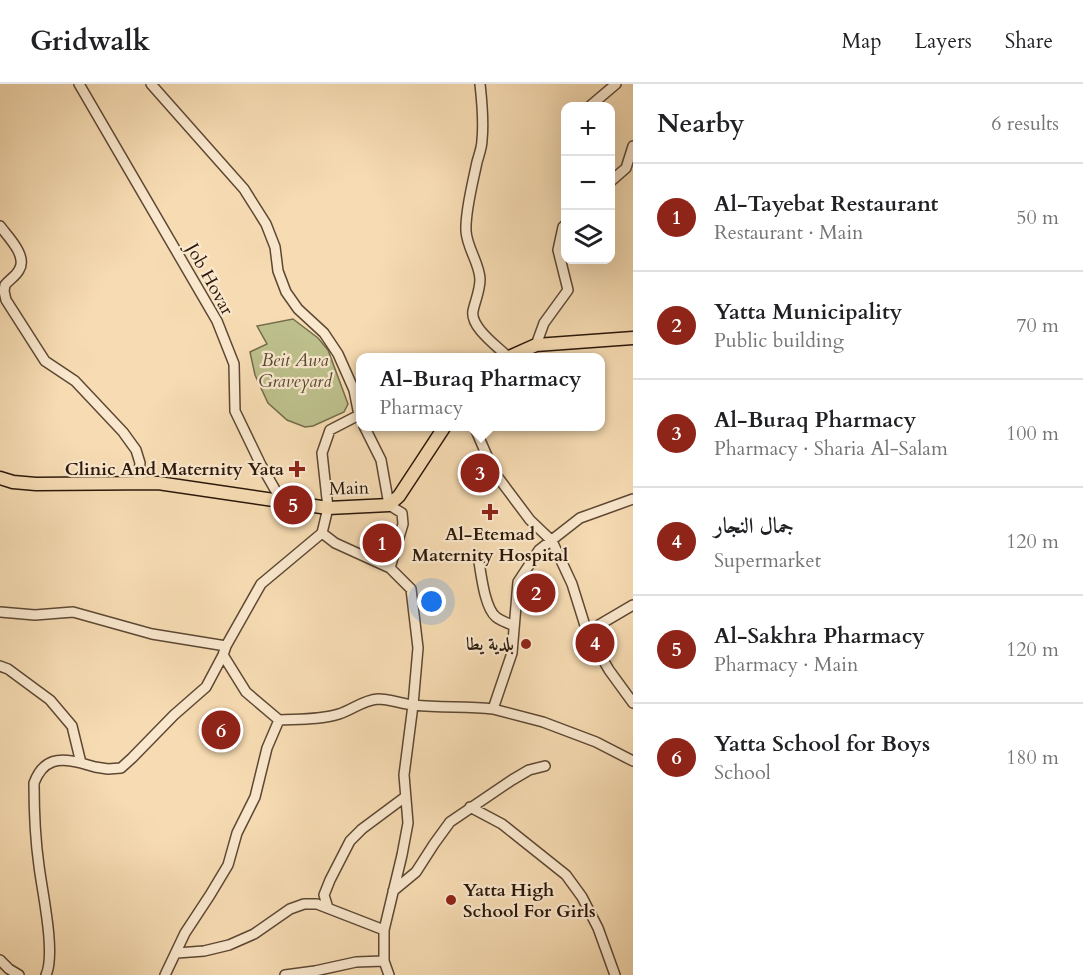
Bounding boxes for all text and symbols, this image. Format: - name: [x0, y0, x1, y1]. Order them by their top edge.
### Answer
- text: Gridwalk: [30, 22, 150, 60]
- text: Map: [842, 27, 882, 56]
- text: Layers: [915, 27, 972, 56]
- text: Share: [1005, 27, 1053, 56]
- map controls: [561, 102, 615, 264]
- button: +: [561, 102, 615, 156]
- text: Nearby: [657, 106, 745, 141]
- text: 6 results: [991, 110, 1059, 137]
- button: −: [561, 156, 615, 210]
- text: Al-Tayebat Restaurant: [714, 189, 938, 219]
- text: 1: [671, 204, 682, 231]
- text: 50 m: [1016, 204, 1059, 231]
- button: layers: [561, 210, 615, 264]
- text: Restaurant · Main: [714, 219, 863, 246]
- street label: Job Hovar: [178, 236, 240, 320]
- text: Yatta Municipality: [714, 297, 902, 327]
- text: 2: [671, 312, 682, 339]
- text: 70 m: [1016, 312, 1059, 339]
- text: Public building: [714, 327, 844, 354]
- park label: Beit Awa Graveyard: [258, 348, 333, 394]
- popup: [356, 353, 605, 431]
- text: Al-Buraq Pharmacy: [379, 364, 582, 394]
- text: Pharmacy: [379, 394, 463, 421]
- text: Al-Buraq Pharmacy: [714, 405, 916, 435]
- text: 3: [671, 420, 682, 447]
- text: 100 m: [1006, 420, 1059, 447]
- text: Pharmacy · Sharia Al-Salam: [714, 435, 948, 462]
- pin: 3: [460, 450, 500, 496]
- place label: Clinic And Maternity Yata: [65, 457, 284, 482]
- marker: Clinic And Maternity Yata: [288, 460, 306, 478]
- street label: Main: [329, 475, 370, 502]
- pin: 5: [274, 482, 312, 528]
- marker: Al-Etemad Maternity Hospital: [481, 503, 499, 521]
- text: جمال النجار: [714, 511, 794, 541]
- pin: 1: [362, 520, 401, 566]
- place label: Al-Etemad Maternity Hospital: [412, 522, 568, 568]
- text: 4: [671, 528, 682, 555]
- text: 120 m: [1006, 528, 1059, 555]
- text: Supermarket: [714, 547, 821, 574]
- pin: 2: [516, 570, 556, 616]
- your location: [417, 587, 446, 616]
- pin: 4: [576, 620, 614, 666]
- text: Al-Sakhra Pharmacy: [714, 621, 925, 651]
- place label: بلدية يطا: [466, 632, 514, 657]
- text: 5: [671, 636, 682, 663]
- text: 120 m: [1006, 636, 1059, 663]
- marker: بلدية يطا: [519, 637, 533, 651]
- text: Pharmacy · Main: [714, 651, 858, 678]
- pin: 6: [202, 708, 240, 752]
- text: Yatta School for Boys: [714, 729, 930, 759]
- text: 6: [671, 744, 682, 771]
- text: 180 m: [1006, 744, 1059, 771]
- text: School: [714, 759, 771, 786]
- place label: Yatta High School For Girls: [463, 878, 596, 924]
- marker: Yatta High School For Girls: [444, 893, 458, 907]

